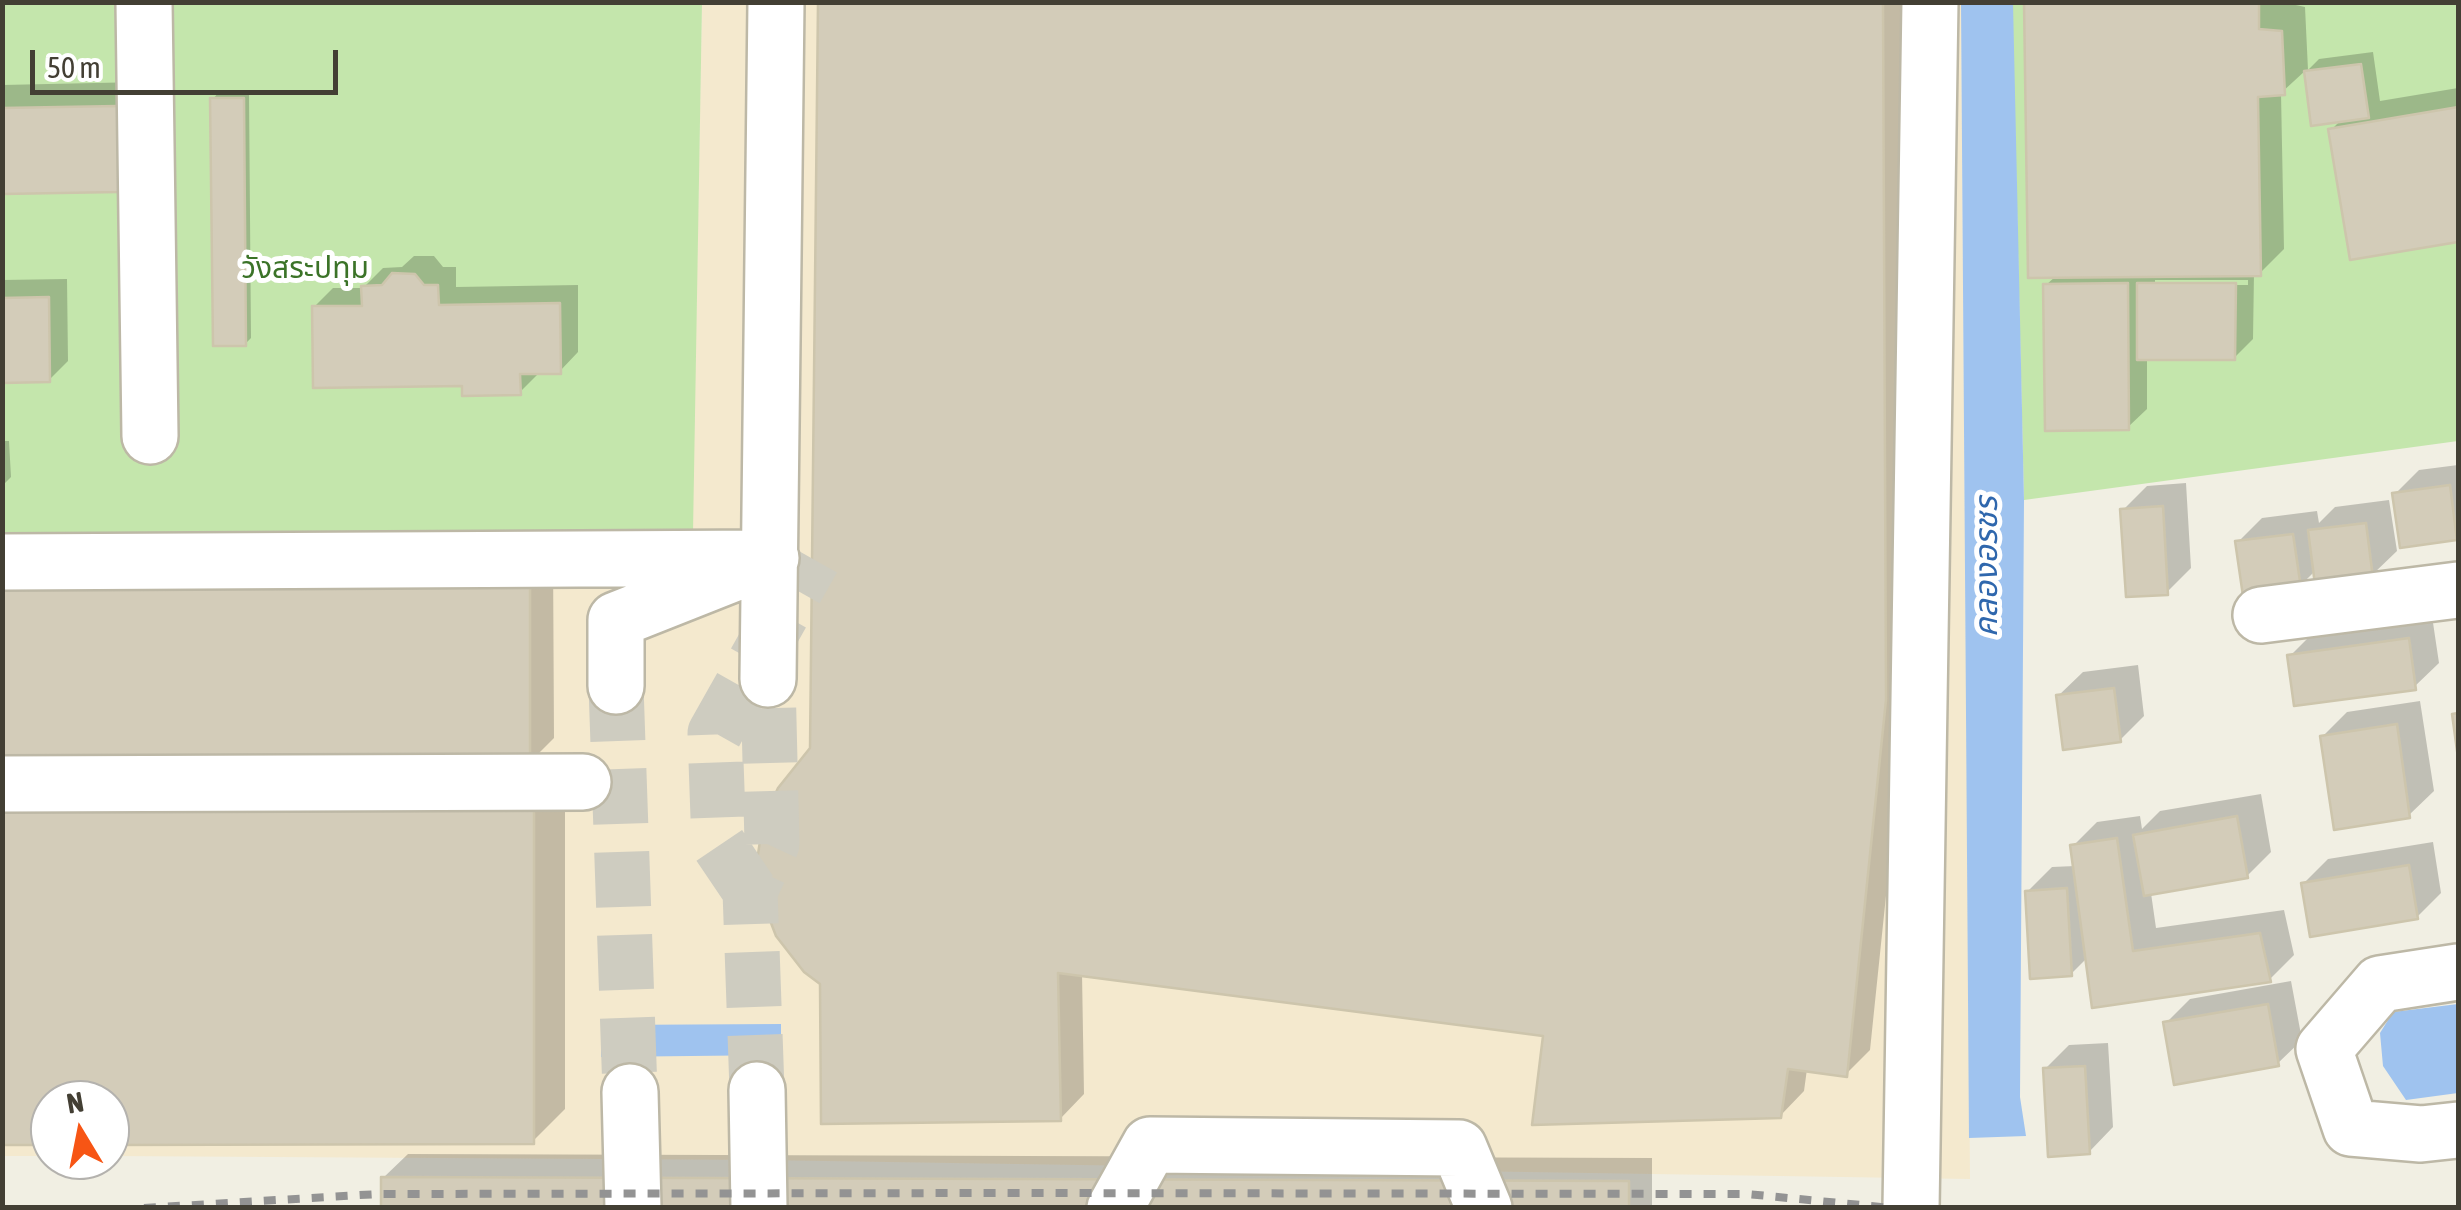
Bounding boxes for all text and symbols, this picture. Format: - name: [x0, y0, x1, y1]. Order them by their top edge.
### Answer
- scale bar: [35, 30, 342, 92]
- text: 50 m: [47, 50, 101, 84]
- park label: วังสระปทุม: [241, 251, 369, 287]
- water label: คลองอรชร: [1968, 497, 2006, 637]
- north arrow: [30, 1080, 130, 1180]
- text: N: [64, 1085, 86, 1120]

